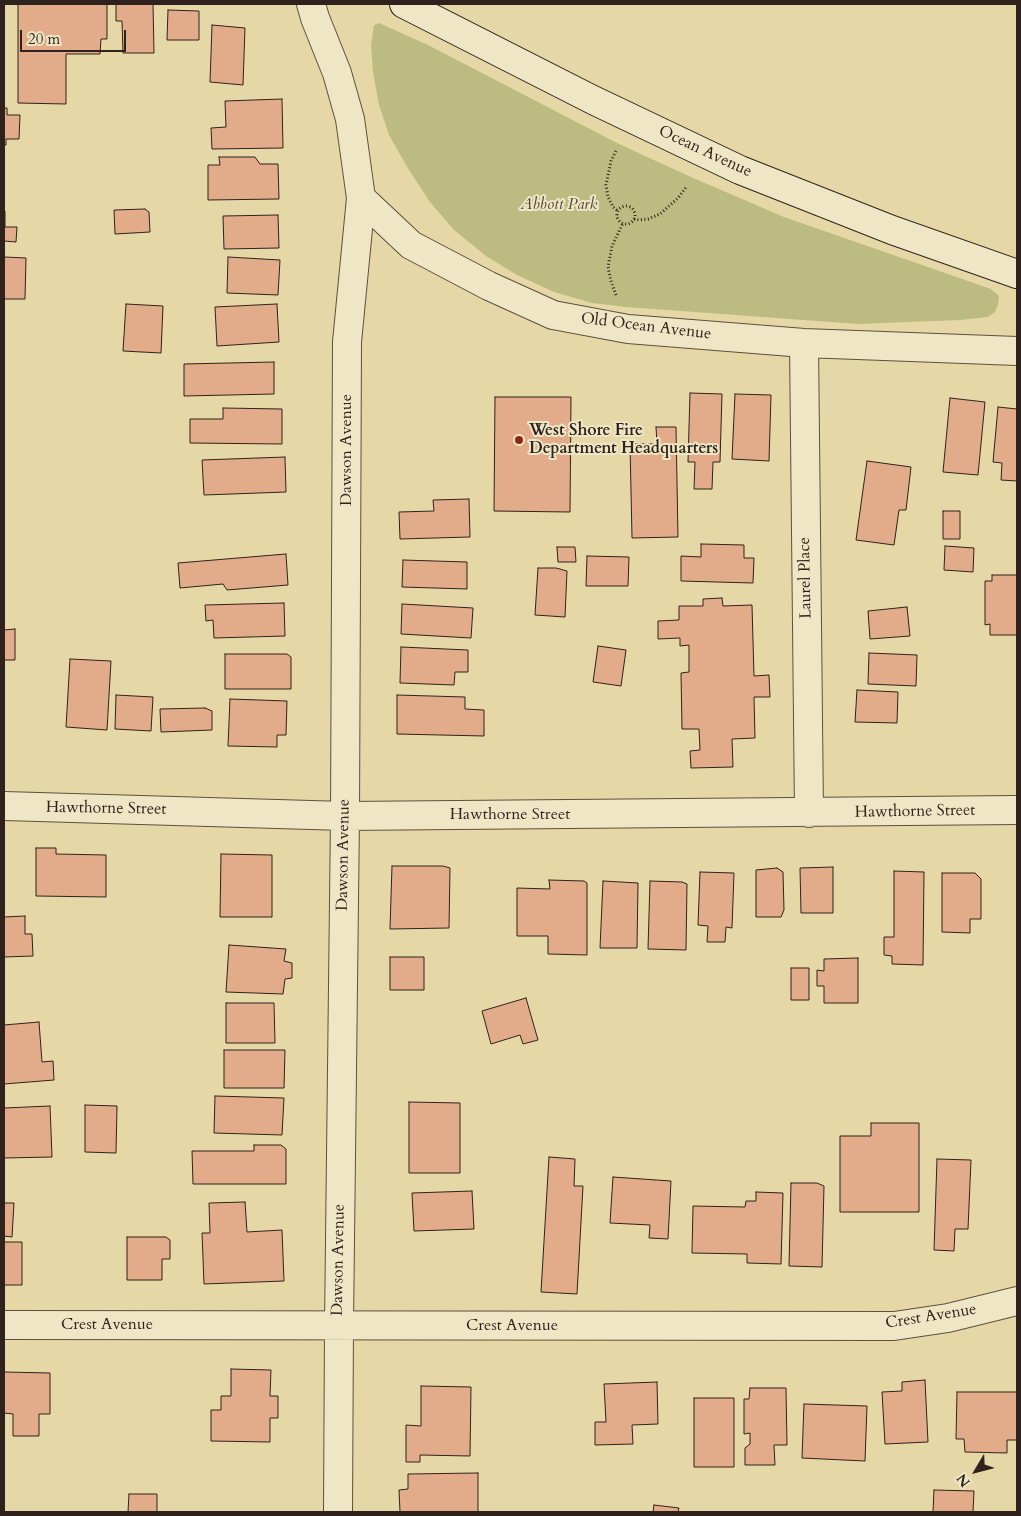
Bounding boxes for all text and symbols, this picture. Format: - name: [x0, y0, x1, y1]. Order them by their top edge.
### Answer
- scale bar: [22, 20, 129, 52]
- text: 20 m: [28, 29, 60, 49]
- street label: Ocean Avenue: [655, 122, 755, 182]
- park label: Abbott Park: [521, 195, 597, 215]
- street label: Old Ocean Avenue: [580, 309, 712, 345]
- street label: Dawson Avenue: [337, 394, 357, 506]
- place label: West Shore Fire Department Headquarters: [529, 421, 718, 459]
- marker: West Shore Fire Department Headquarters: [513, 434, 525, 446]
- street label: Laurel Place: [796, 537, 816, 619]
- street label: Hawthorne Street: [46, 798, 166, 820]
- street label: Dawson Avenue: [333, 799, 355, 911]
- street label: Hawthorne Street: [855, 801, 975, 823]
- street label: Hawthorne Street: [450, 805, 570, 825]
- street label: Dawson Avenue: [328, 1204, 350, 1316]
- street label: Crest Avenue: [884, 1300, 978, 1334]
- street label: Crest Avenue: [61, 1315, 153, 1335]
- street label: Crest Avenue: [466, 1316, 558, 1336]
- north arrow: [951, 1446, 1001, 1496]
- text: N: [952, 1470, 975, 1491]

